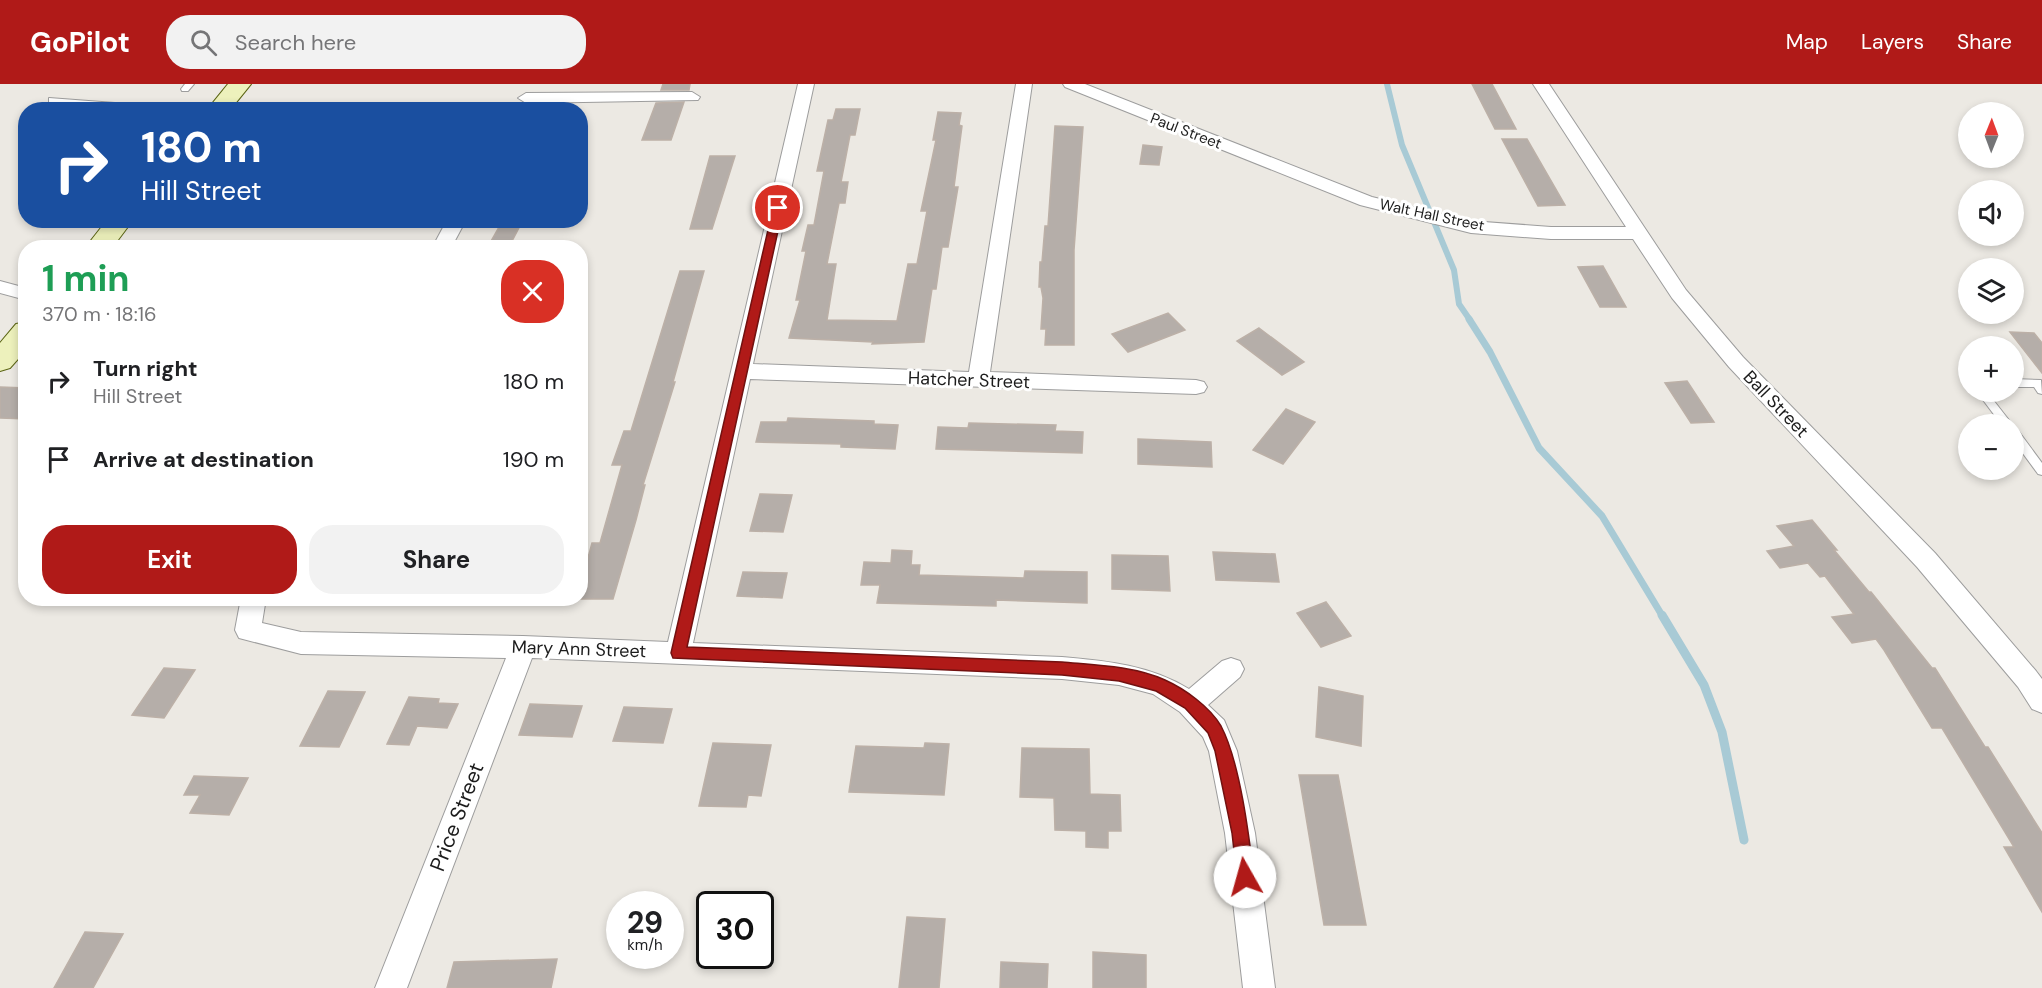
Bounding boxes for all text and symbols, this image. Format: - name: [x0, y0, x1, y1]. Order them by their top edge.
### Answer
- search box: [166, 15, 586, 69]
- text: GoPilot: [30, 24, 130, 61]
- icon: search: [187, 26, 220, 59]
- text: Search here: [235, 28, 356, 57]
- text: Map: [1786, 28, 1828, 56]
- text: Layers: [1861, 28, 1924, 56]
- text: Share: [1957, 28, 2012, 56]
- north arrow: [1958, 102, 2024, 168]
- map controls: [1958, 102, 2024, 480]
- street label: Paul Street: [1147, 108, 1225, 154]
- text: 180 m: [141, 120, 262, 175]
- icon: right: [42, 126, 120, 204]
- text: Hill Street: [141, 173, 262, 208]
- button: sound: [1958, 180, 2024, 246]
- pin: [752, 182, 803, 233]
- icon: arrive: [761, 191, 794, 224]
- street label: Walt Hall Street: [1378, 194, 1486, 236]
- text: 1 min: [42, 255, 130, 302]
- button: layers: [1958, 258, 2024, 324]
- button: close: [501, 260, 564, 323]
- text: 370 m · 18:16: [42, 301, 157, 327]
- button: +: [1958, 336, 2024, 402]
- text: Turn right: [93, 354, 198, 383]
- icon: right: [42, 365, 75, 398]
- street label: Ball Street: [1738, 365, 1814, 443]
- street label: Hatcher Street: [908, 366, 1030, 394]
- text: 180 m: [503, 367, 564, 396]
- text: Hill Street: [93, 383, 182, 409]
- button: −: [1958, 414, 2024, 480]
- icon: arrive: [42, 443, 75, 476]
- text: Arrive at destination: [93, 445, 314, 474]
- text: 190 m: [503, 445, 564, 474]
- button: Exit: [42, 525, 297, 594]
- button: Share: [309, 525, 564, 594]
- street label: Mary Ann Street: [511, 635, 647, 663]
- street label: Price Street: [423, 759, 491, 875]
- position arrow: [1213, 845, 1277, 909]
- speed limit sign: 30: [696, 891, 774, 969]
- text: 29: [627, 903, 663, 942]
- text: km/h: [627, 935, 663, 955]

